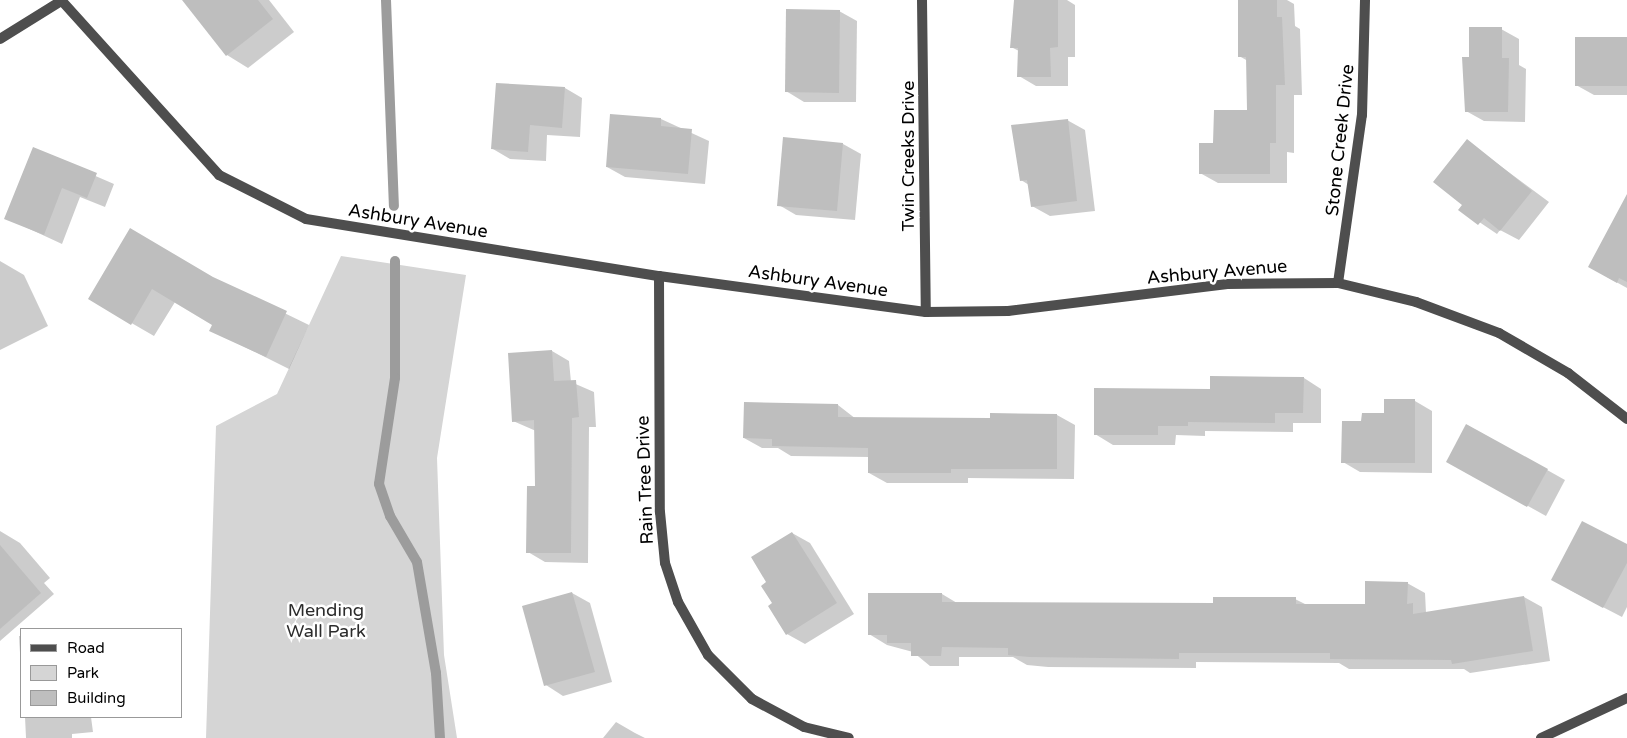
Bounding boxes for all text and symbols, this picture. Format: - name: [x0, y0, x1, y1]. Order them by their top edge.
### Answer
- street label: Stone Creek Drive: [1321, 63, 1359, 217]
- street label: Twin Creeks Drive: [897, 81, 919, 231]
- street label: Ashbury Avenue: [347, 199, 489, 243]
- street label: Ashbury Avenue: [1146, 255, 1288, 289]
- street label: Ashbury Avenue: [747, 260, 889, 302]
- street label: Rain Tree Drive: [632, 415, 658, 545]
- park label: Mending Wall Park: [286, 600, 366, 642]
- legend: [20, 628, 182, 718]
- text: Road: [67, 639, 105, 657]
- text: Park: [67, 664, 99, 682]
- text: Building: [67, 689, 126, 707]

